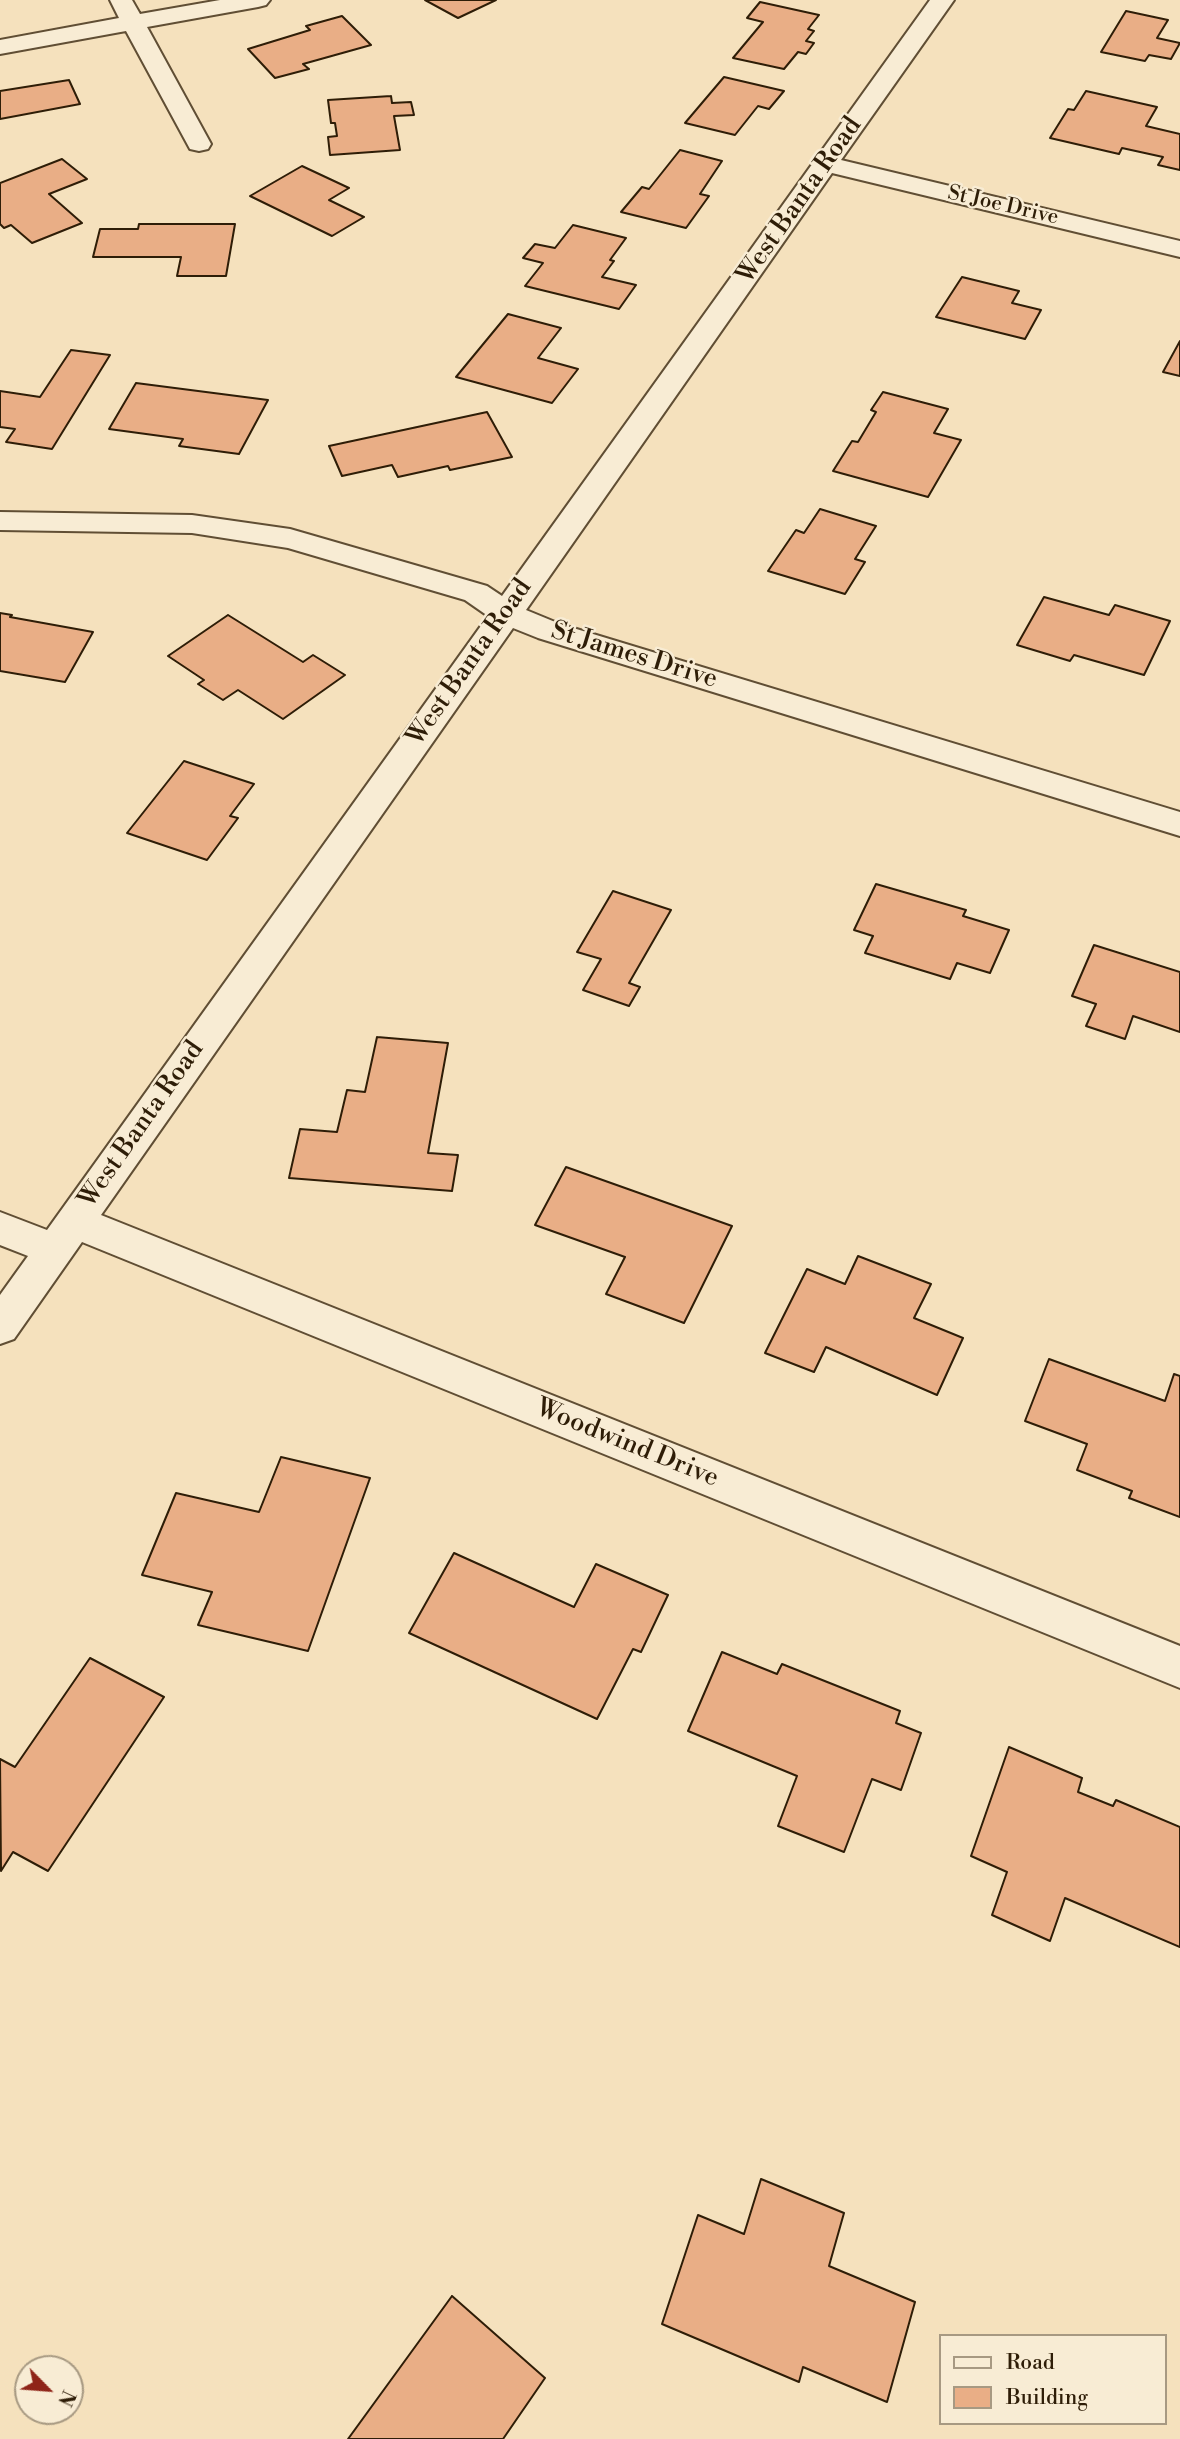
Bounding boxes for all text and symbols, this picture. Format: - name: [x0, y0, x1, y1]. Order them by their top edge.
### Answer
- street label: West Banta Road: [731, 112, 869, 290]
- street label: St Joe Drive: [945, 181, 1061, 231]
- street label: West Banta Road: [401, 574, 539, 752]
- street label: St James Drive: [547, 616, 721, 696]
- street label: West Banta Road: [73, 1036, 211, 1214]
- street label: Woodwind Drive: [531, 1393, 723, 1495]
- legend: [939, 2334, 1166, 2425]
- text: Road: [1006, 2350, 1055, 2376]
- north arrow: [14, 2355, 84, 2425]
- text: Building: [1006, 2385, 1088, 2411]
- text: N: [52, 2386, 80, 2410]

